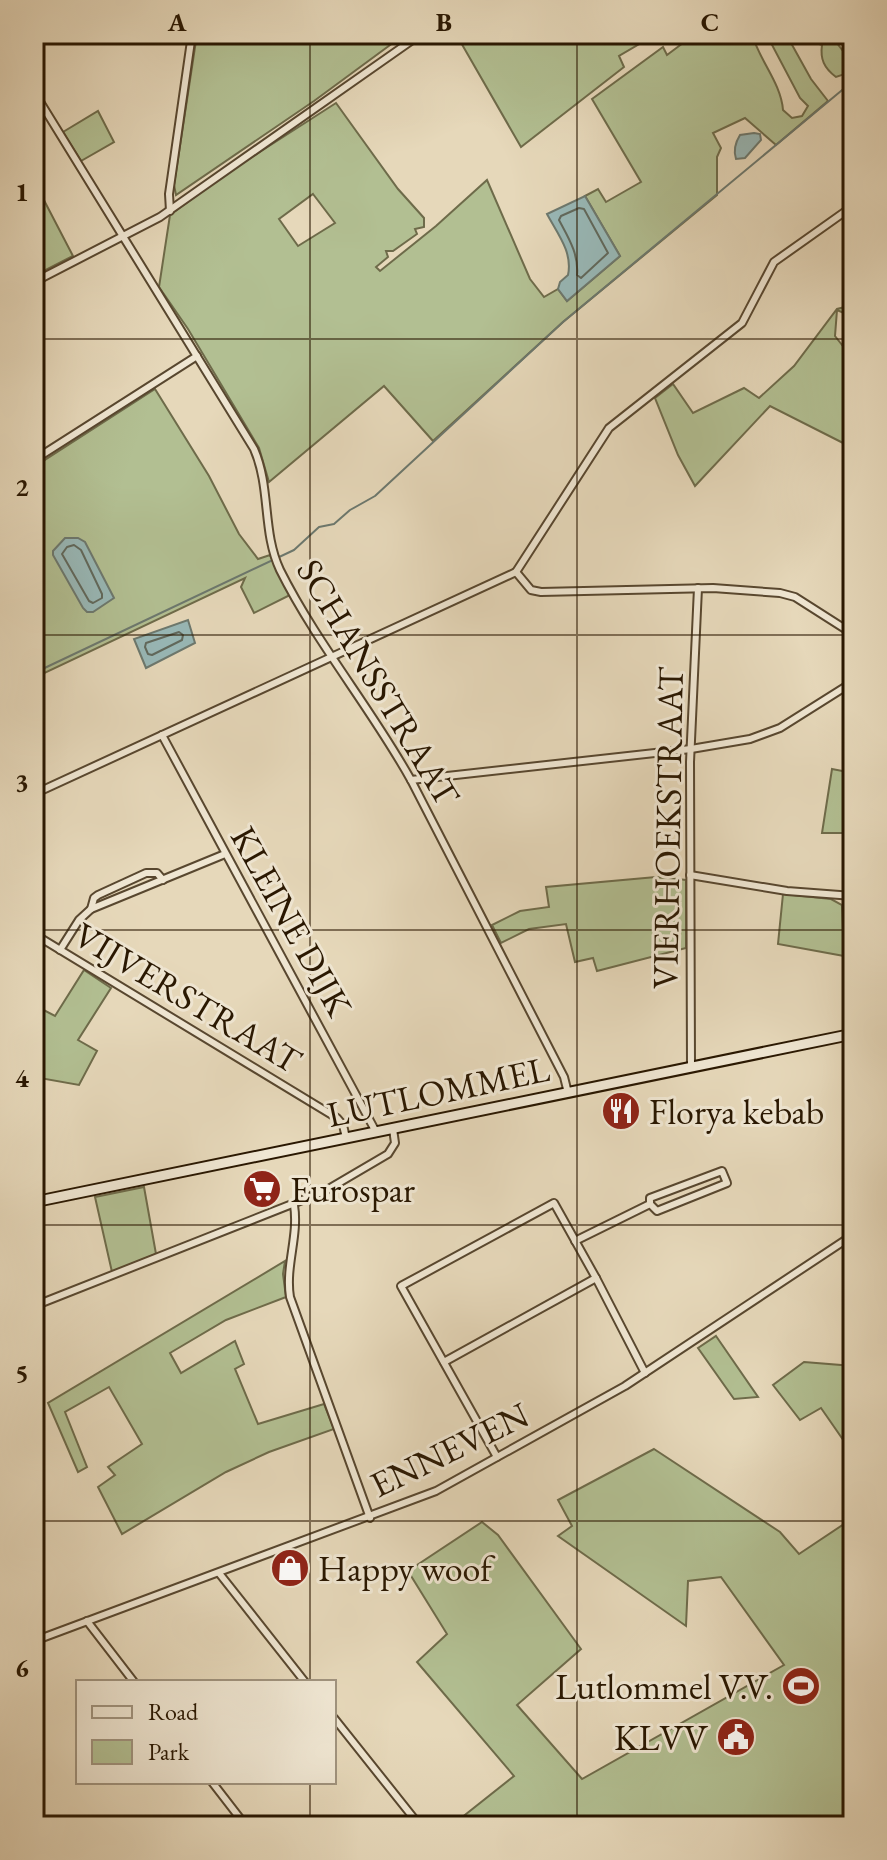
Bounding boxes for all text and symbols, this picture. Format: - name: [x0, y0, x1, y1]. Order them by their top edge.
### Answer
- text: A: [167, 5, 187, 39]
- text: B: [436, 5, 452, 39]
- text: C: [701, 5, 719, 39]
- text: 1: [15, 175, 29, 209]
- text: 2: [15, 470, 29, 504]
- street label: SCHANSSTRAAT: [286, 550, 471, 815]
- street label: VIERHOEKSTRAAT: [641, 666, 694, 990]
- text: 3: [15, 765, 29, 799]
- street label: KLEINE DIJK: [220, 818, 363, 1025]
- street label: VIJVERSTRAAT: [65, 911, 311, 1084]
- street label: LUTLOMMEL: [322, 1045, 554, 1138]
- text: 4: [15, 1061, 29, 1095]
- place label: Florya kebab: [649, 1088, 824, 1135]
- restaurant icon: Florya kebab: [600, 1090, 642, 1132]
- place label: Eurospar: [290, 1166, 415, 1213]
- supermarket icon: Eurospar: [241, 1168, 283, 1210]
- text: 5: [15, 1356, 29, 1390]
- street label: ENNEVEN: [362, 1391, 537, 1508]
- place label: Happy woof: [318, 1545, 496, 1592]
- shop icon: Happy woof: [269, 1547, 311, 1589]
- text: 6: [15, 1651, 29, 1685]
- place label: Lutlommel V.V.: [555, 1663, 773, 1710]
- sports icon: Lutlommel V.V.: [780, 1665, 822, 1707]
- legend: [76, 1680, 336, 1784]
- text: Road: [148, 1696, 199, 1727]
- place label: KLVV: [614, 1714, 709, 1761]
- public building icon: KLVV: [715, 1716, 757, 1758]
- text: Park: [148, 1736, 190, 1767]

